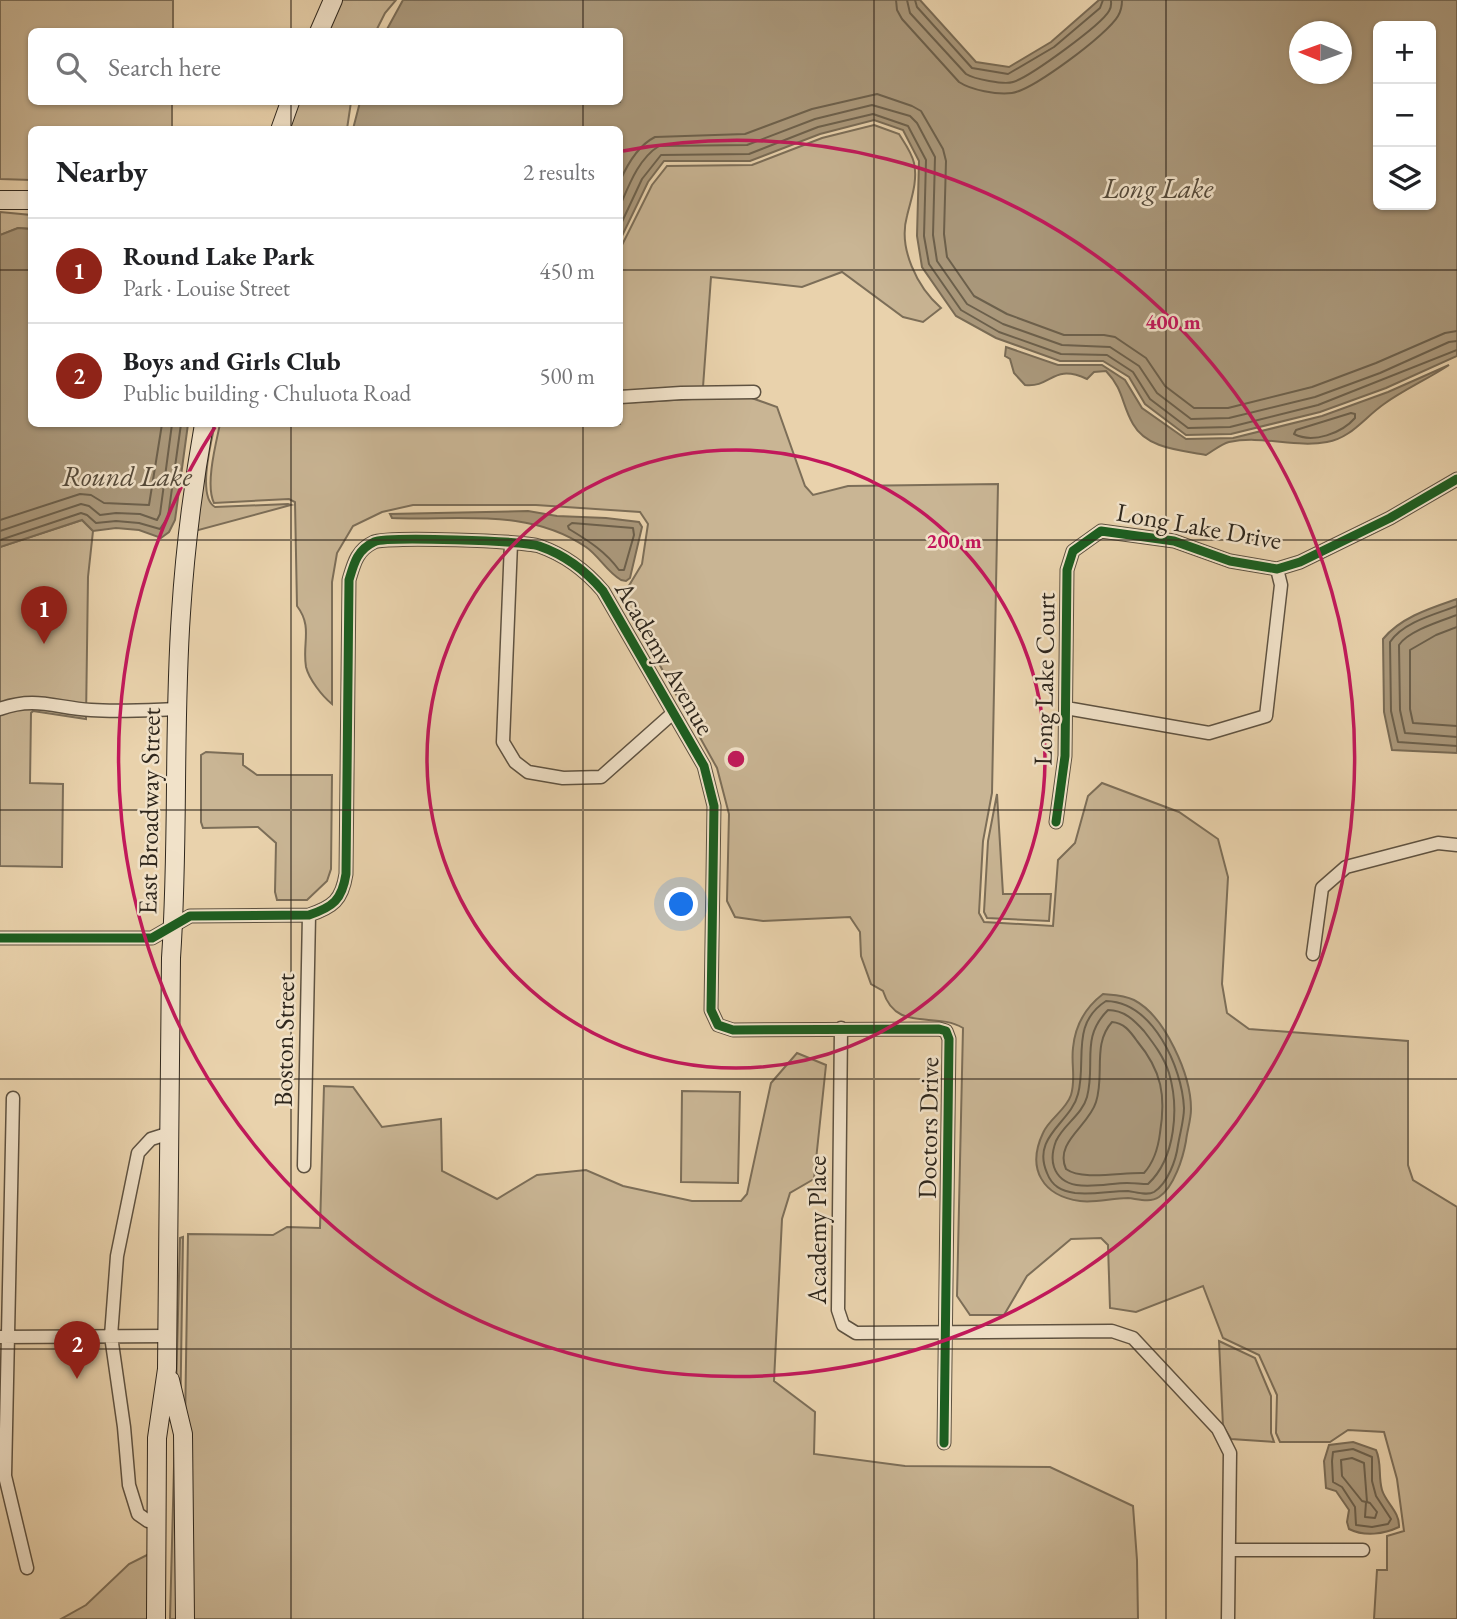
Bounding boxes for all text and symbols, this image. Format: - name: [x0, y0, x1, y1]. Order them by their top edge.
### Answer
- north arrow: [1289, 21, 1352, 84]
- map controls: [1373, 21, 1436, 210]
- button: +: [1373, 21, 1436, 84]
- search box: [28, 28, 623, 105]
- icon: search: [52, 48, 90, 86]
- text: Search here: [108, 50, 221, 84]
- button: −: [1373, 84, 1436, 147]
- button: layers: [1373, 147, 1436, 210]
- text: Nearby: [56, 152, 148, 191]
- text: 2 results: [523, 157, 595, 187]
- water label: Long Lake: [1102, 170, 1214, 206]
- text: Round Lake Park: [123, 239, 314, 273]
- text: 1: [73, 256, 85, 286]
- text: 450 m: [539, 256, 595, 286]
- text: Park · Louise Street: [123, 273, 290, 303]
- text: 400 m: [1145, 308, 1201, 335]
- text: Boys and Girls Club: [123, 344, 341, 378]
- text: 2: [73, 361, 85, 391]
- text: 500 m: [539, 361, 595, 391]
- text: Public building · Chuluota Road: [123, 378, 411, 408]
- water label: Round Lake: [62, 458, 193, 494]
- street label: Long Lake Drive: [1114, 495, 1284, 557]
- text: 200 m: [926, 527, 982, 554]
- street label: Academy Avenue: [607, 574, 723, 741]
- pin: 1: [21, 586, 67, 644]
- street label: Long Lake Court: [1025, 592, 1063, 766]
- street label: East Broadway Street: [130, 707, 168, 915]
- centre of rings: [724, 747, 748, 771]
- your location: [664, 887, 698, 921]
- street label: Boston Street: [266, 973, 302, 1107]
- street label: Doctors Drive: [910, 1057, 946, 1199]
- street label: Academy Place: [800, 1156, 834, 1305]
- pin: 2: [54, 1321, 100, 1379]

